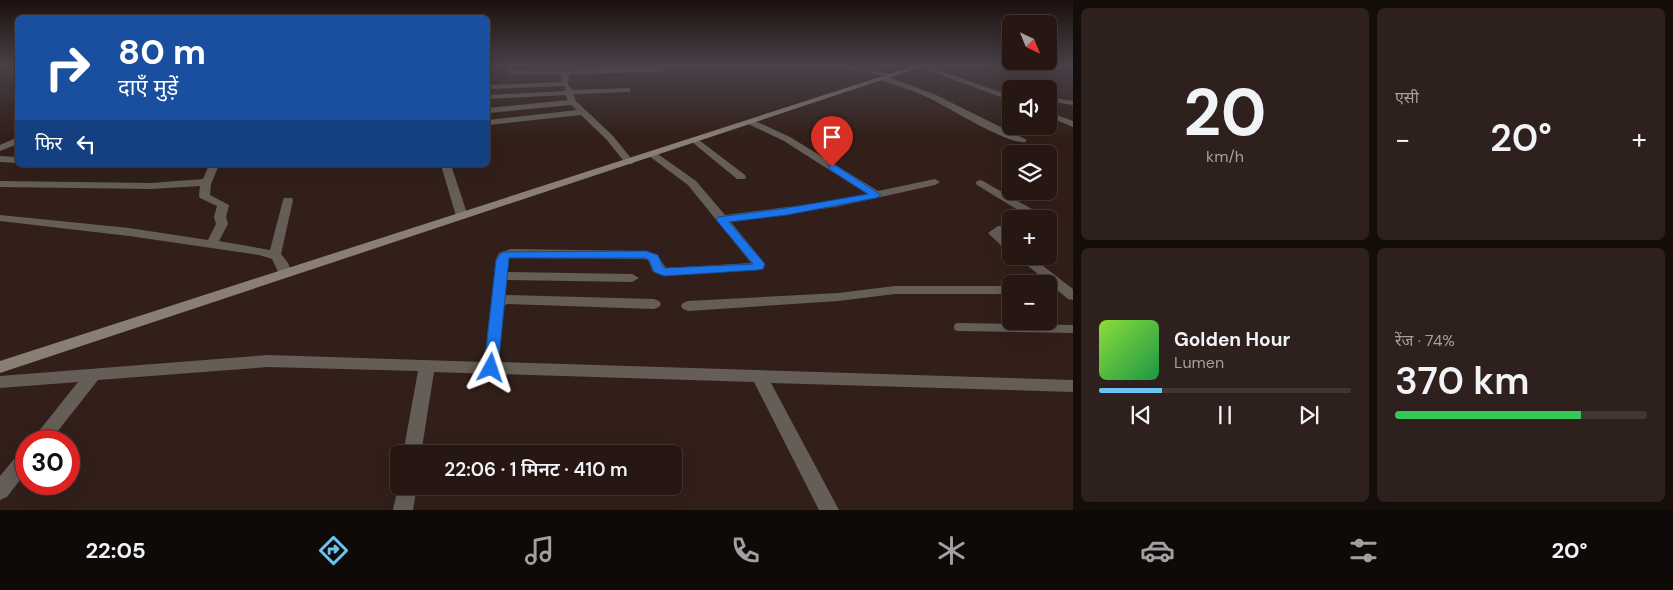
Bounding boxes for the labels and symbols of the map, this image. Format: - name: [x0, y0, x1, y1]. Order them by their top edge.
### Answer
- north arrow: [1002, 15, 1058, 70]
- pin: [811, 116, 853, 167]
- position arrow: [464, 341, 516, 393]
- speed limit sign: 30: [15, 430, 80, 495]

